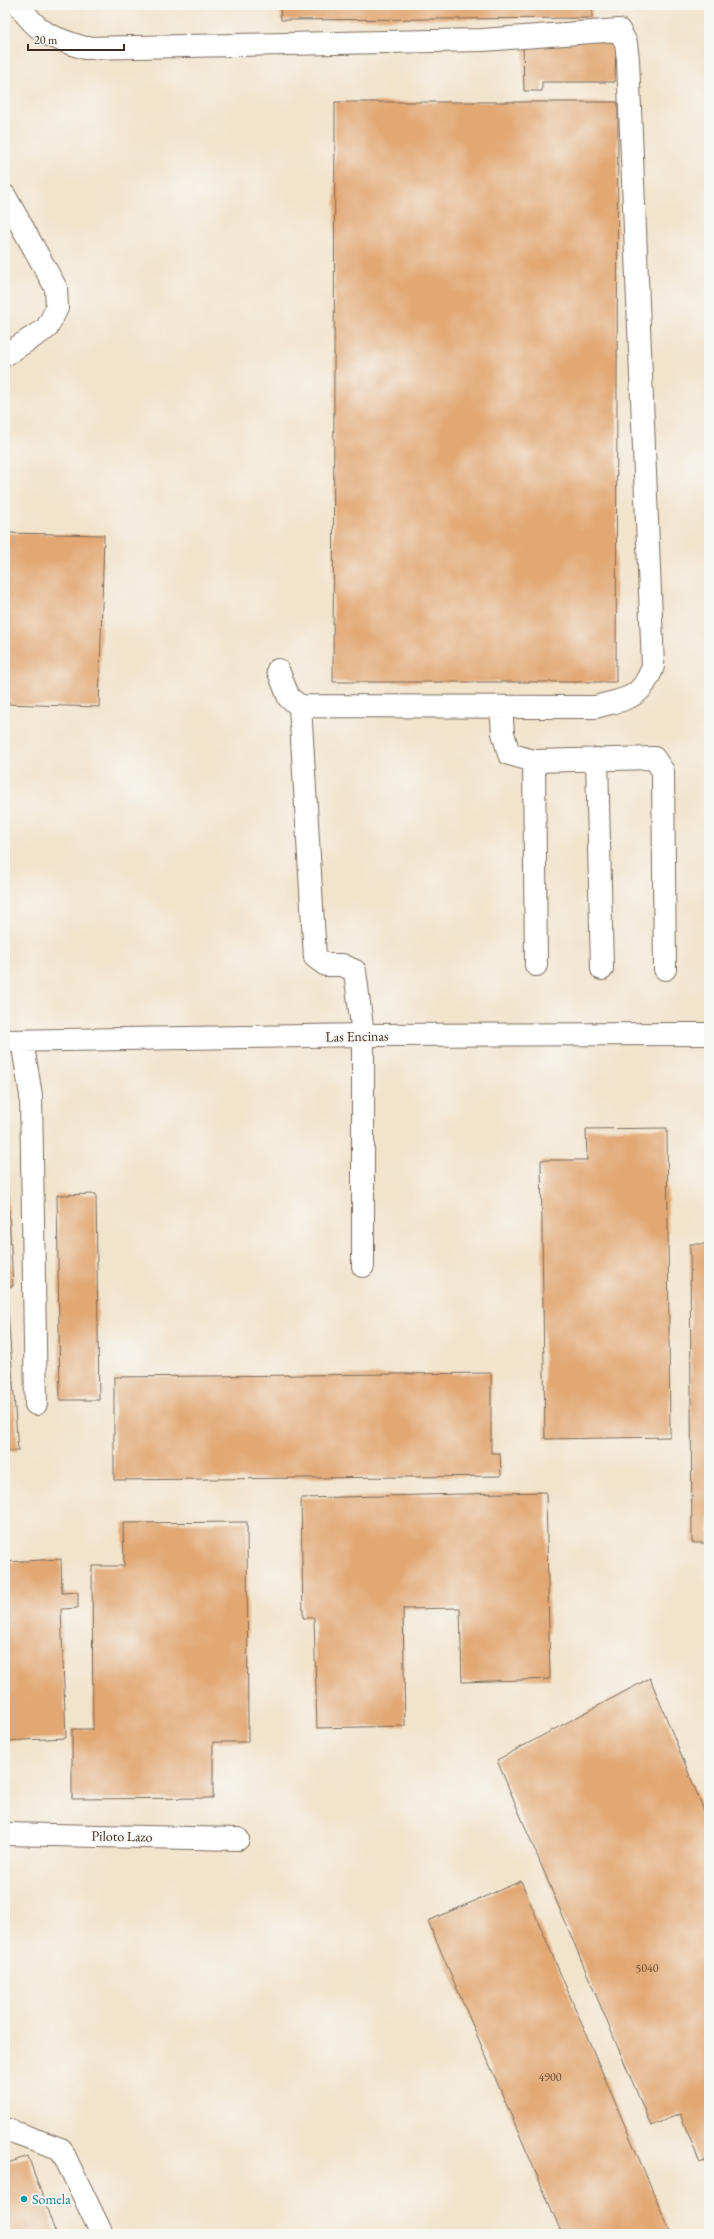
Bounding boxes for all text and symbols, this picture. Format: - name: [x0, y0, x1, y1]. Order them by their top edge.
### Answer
- scale bar: [28, 26, 124, 52]
- text: 20 m: [34, 32, 58, 48]
- street label: Las Encinas: [325, 1026, 389, 1046]
- street label: Piloto Lazo: [91, 1826, 153, 1846]
- house number: 5040: [635, 1960, 659, 1976]
- house number: 4900: [538, 2069, 562, 2085]
- place label: Somela: [32, 2190, 71, 2208]
- marker: Somela: [19, 2194, 29, 2204]

